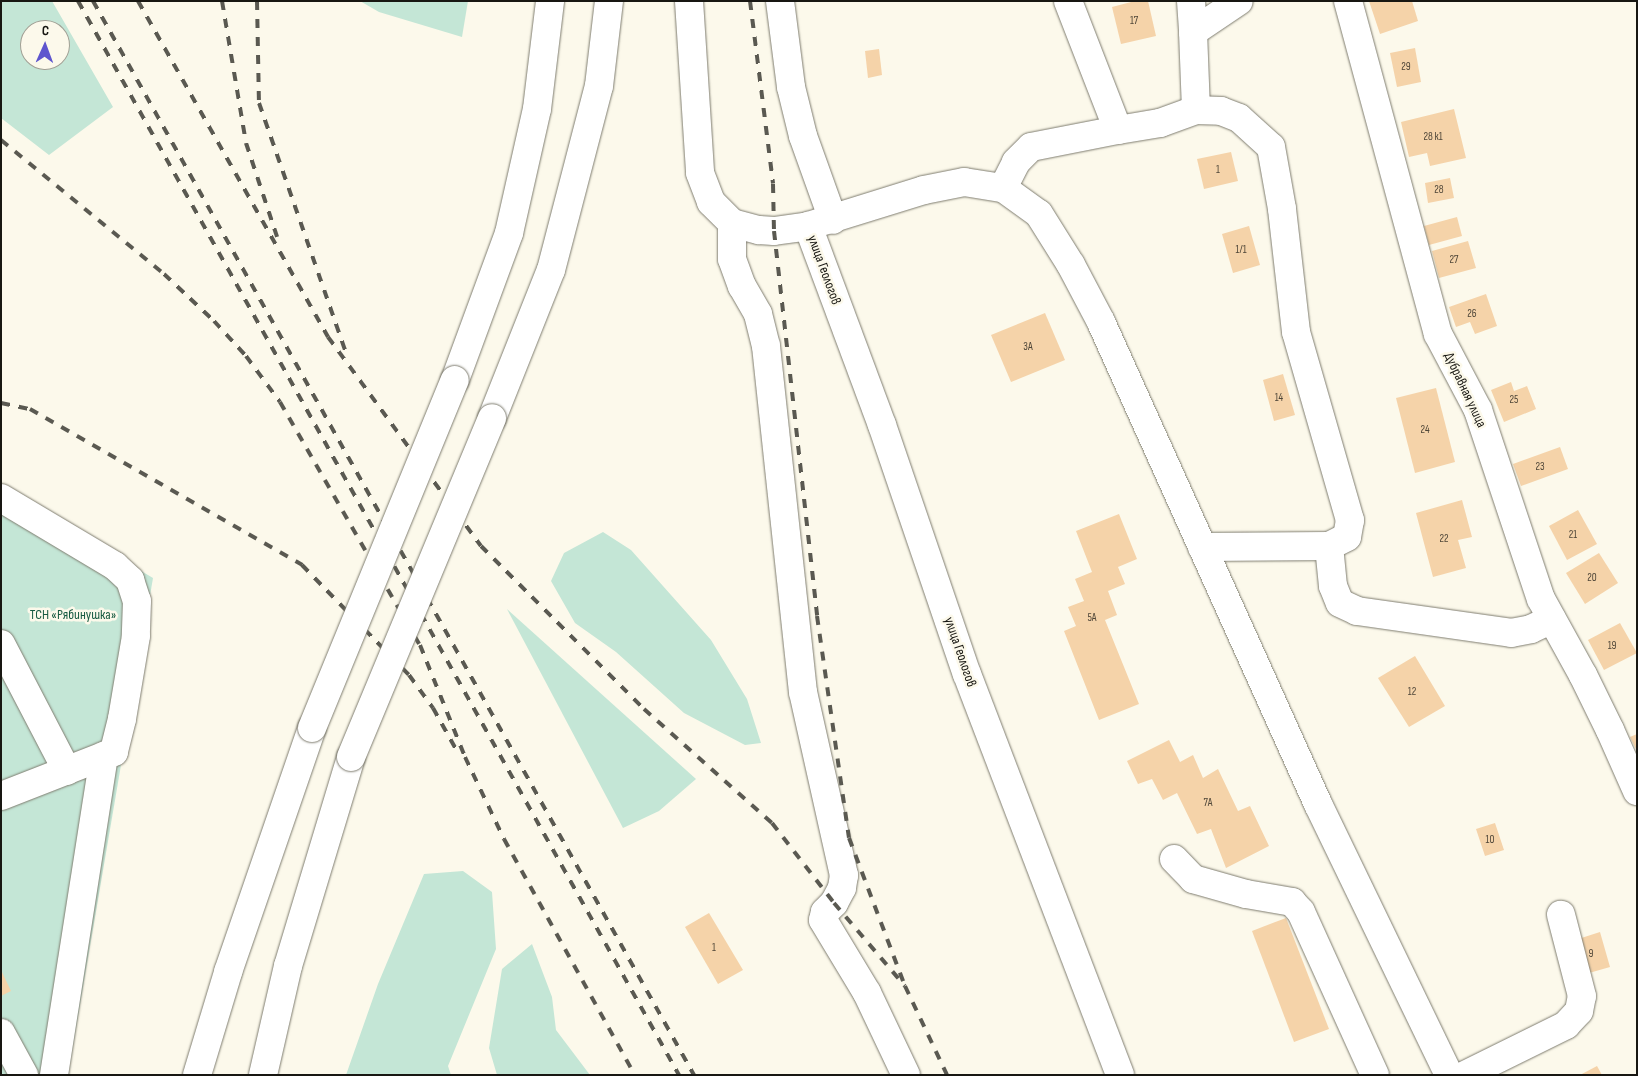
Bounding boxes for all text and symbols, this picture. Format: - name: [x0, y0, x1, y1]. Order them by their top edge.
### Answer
- house number: 17: [1130, 14, 1138, 28]
- north arrow: [20, 20, 70, 70]
- text: С: [42, 22, 49, 39]
- house number: 29: [1401, 60, 1411, 74]
- house number: 28 к1: [1423, 130, 1443, 144]
- house number: 1: [1216, 163, 1220, 177]
- house number: 28: [1434, 183, 1444, 197]
- street label: улица Геологов: [804, 233, 844, 307]
- house number: 1/1: [1235, 243, 1247, 257]
- house number: 27: [1450, 253, 1458, 267]
- house number: 26: [1467, 307, 1477, 321]
- house number: 3А: [1023, 340, 1033, 354]
- street label: Дубравная улица: [1440, 350, 1490, 430]
- house number: 14: [1275, 391, 1283, 405]
- house number: 25: [1510, 393, 1518, 407]
- house number: 24: [1420, 423, 1430, 437]
- house number: 23: [1535, 460, 1545, 474]
- house number: 21: [1569, 528, 1577, 542]
- house number: 22: [1439, 532, 1449, 546]
- house number: 20: [1587, 571, 1597, 585]
- park label: ТСН «Рябинушка»: [30, 607, 116, 623]
- house number: 5А: [1087, 611, 1097, 625]
- street label: улица Геологов: [940, 615, 980, 689]
- house number: 19: [1608, 639, 1616, 653]
- house number: 12: [1408, 685, 1416, 699]
- house number: 7А: [1204, 796, 1212, 810]
- house number: 10: [1486, 833, 1494, 847]
- house number: 1: [712, 941, 716, 955]
- house number: 9: [1589, 947, 1593, 961]

